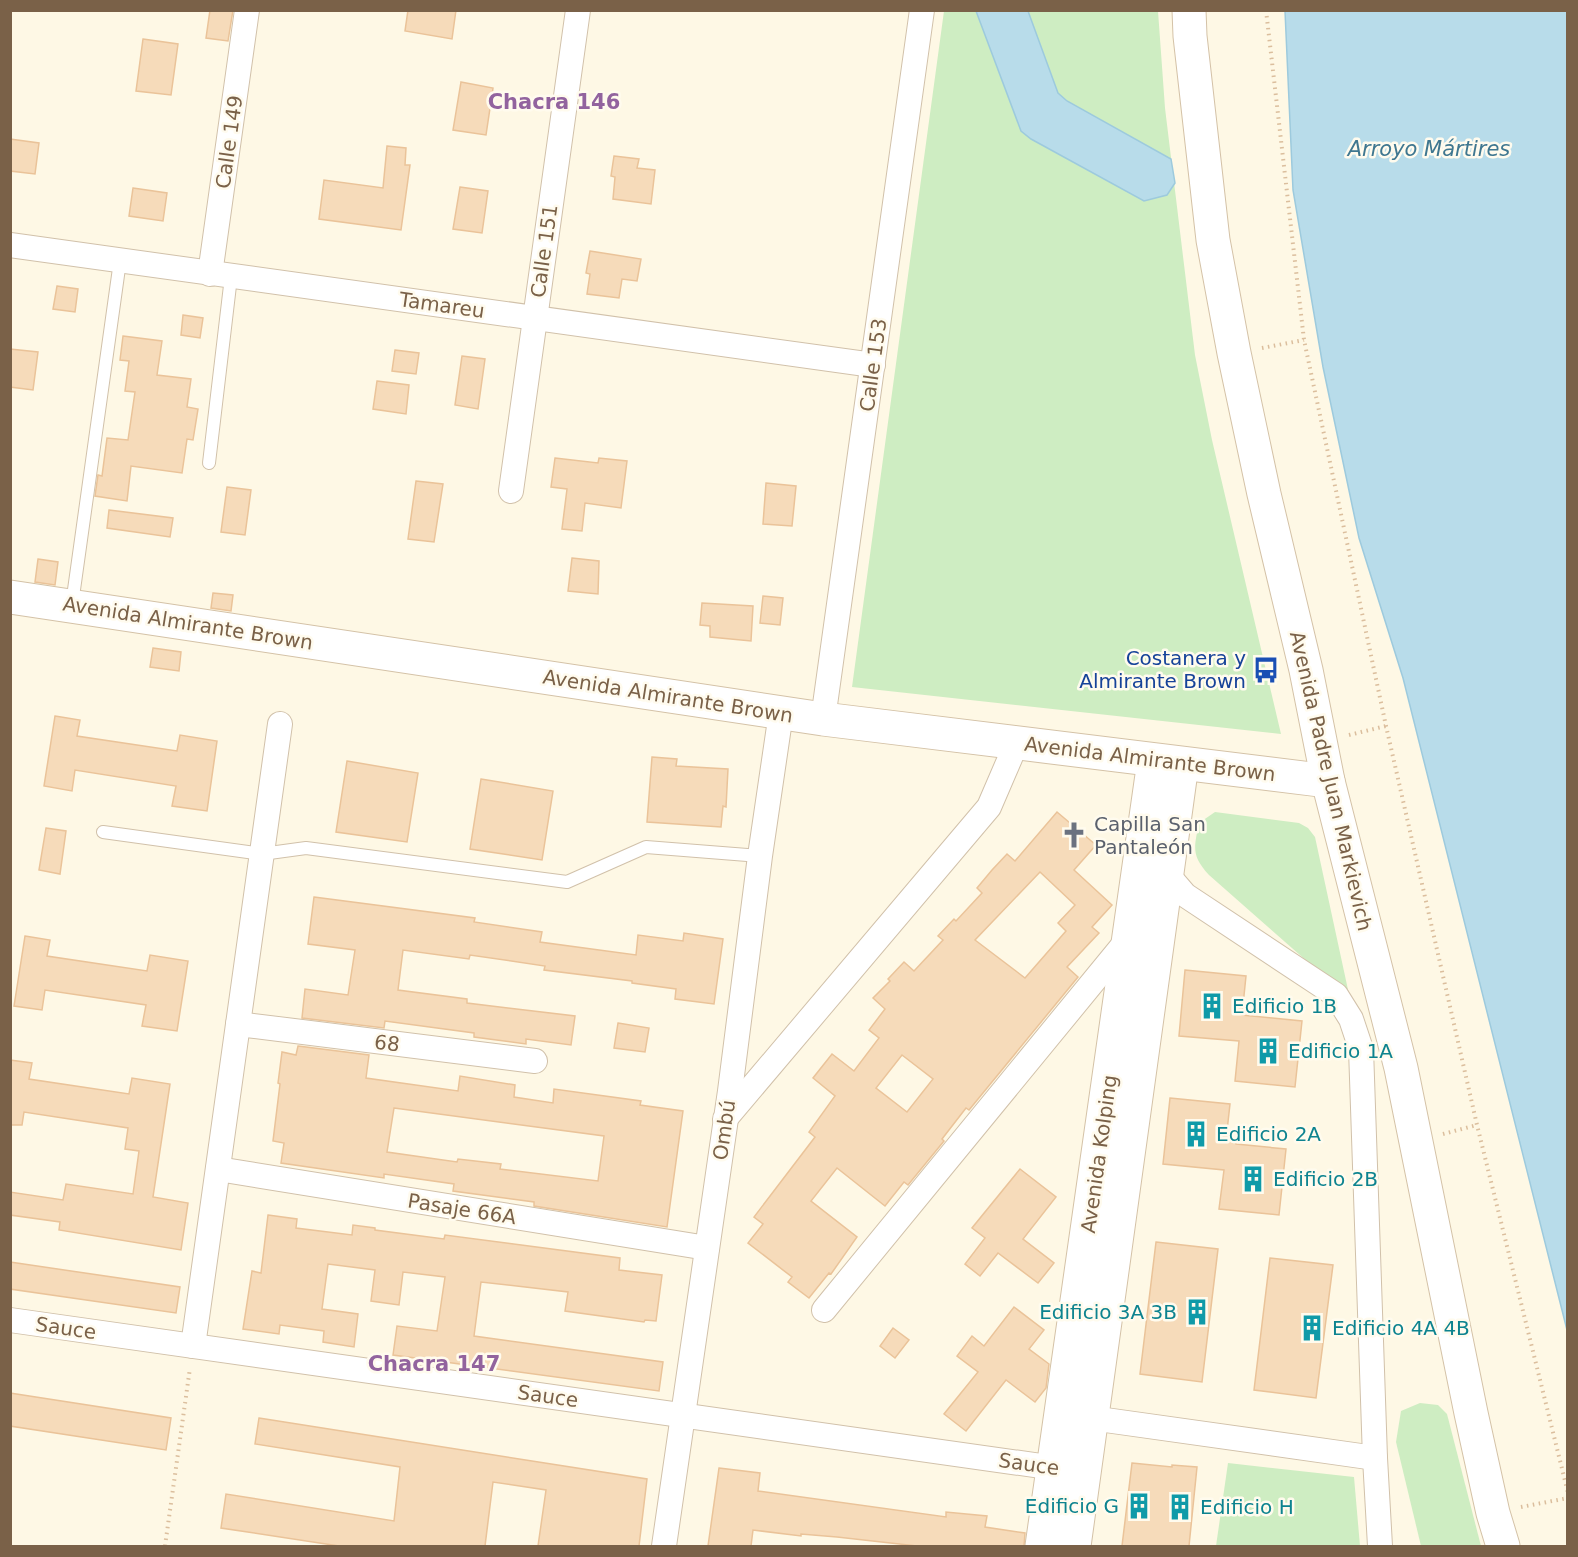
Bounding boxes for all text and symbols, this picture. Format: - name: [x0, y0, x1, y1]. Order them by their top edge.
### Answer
- district label: Chacra 146: [488, 90, 620, 114]
- street label: Calle 149: [211, 94, 247, 190]
- water label: Arroyo Mártires: [1346, 137, 1510, 161]
- street label: Calle 151: [526, 203, 562, 299]
- street label: Tamareu: [397, 287, 486, 323]
- street label: Calle 153: [855, 317, 891, 413]
- street label: Avenida Almirante Brown: [61, 591, 315, 655]
- street label: Avenida Padre Juan Markievich: [1285, 629, 1377, 933]
- place label: Costanera y Almirante Brown: [1079, 646, 1246, 693]
- bus stop icon: Costanera y Almirante Brown: [1251, 655, 1281, 685]
- street label: Avenida Almirante Brown: [541, 664, 795, 728]
- street label: Avenida Almirante Brown: [1023, 732, 1277, 786]
- place label: Capilla San Pantaleón: [1094, 812, 1206, 859]
- church icon: Capilla San Pantaleón: [1059, 820, 1089, 850]
- building icon: Edificio 1B: [1197, 991, 1227, 1021]
- place label: Edificio 1B: [1232, 994, 1337, 1018]
- street label: 68: [373, 1030, 401, 1056]
- building icon: Edificio 1A: [1253, 1036, 1283, 1066]
- place label: Edificio 1A: [1288, 1039, 1393, 1063]
- street label: Avenida Kolping: [1076, 1073, 1122, 1235]
- street label: Ombú: [708, 1098, 740, 1162]
- building icon: Edificio 2A: [1181, 1119, 1211, 1149]
- place label: Edificio 2A: [1216, 1122, 1321, 1146]
- building icon: Edificio 2B: [1238, 1164, 1268, 1194]
- place label: Edificio 2B: [1273, 1167, 1378, 1191]
- street label: Pasaje 66A: [406, 1189, 518, 1229]
- building icon: Edificio 3A 3B: [1182, 1297, 1212, 1327]
- place label: Edificio 3A 3B: [1039, 1300, 1177, 1324]
- street label: Sauce: [34, 1312, 98, 1344]
- building icon: Edificio 4A 4B: [1297, 1313, 1327, 1343]
- place label: Edificio 4A 4B: [1332, 1316, 1470, 1340]
- district label: Chacra 147: [368, 1352, 500, 1376]
- street label: Sauce: [516, 1380, 580, 1412]
- street label: Sauce: [997, 1448, 1061, 1480]
- building icon: Edificio G: [1124, 1491, 1154, 1521]
- building icon: Edificio H: [1165, 1492, 1195, 1522]
- place label: Edificio G: [1025, 1494, 1119, 1518]
- place label: Edificio H: [1200, 1495, 1294, 1519]

